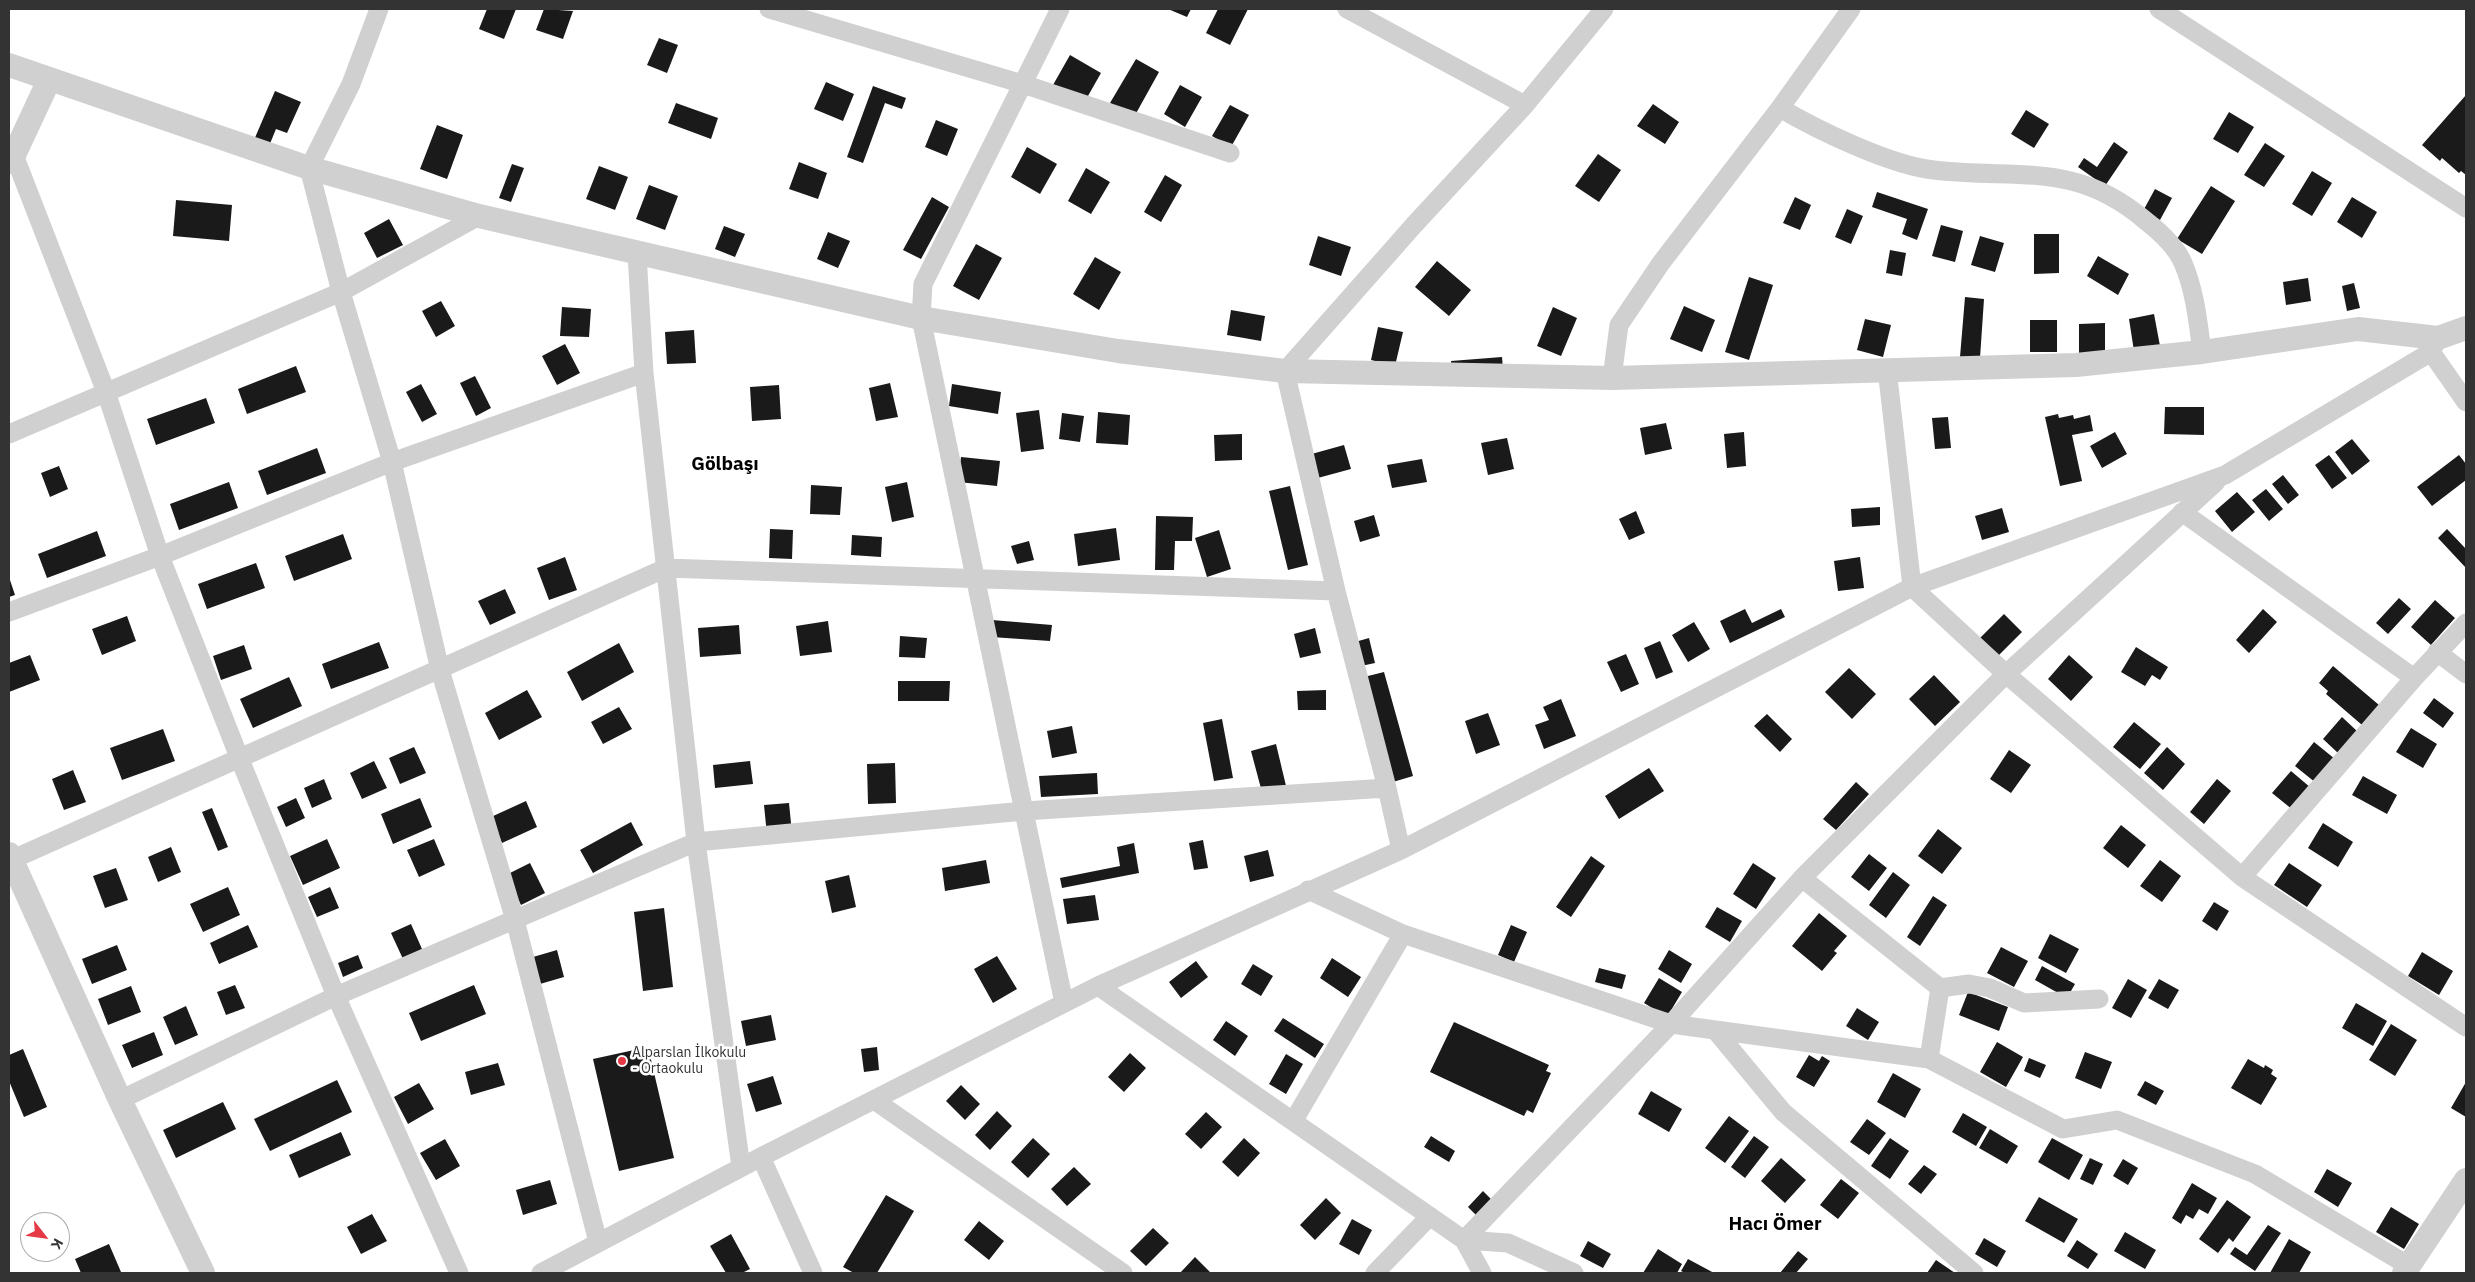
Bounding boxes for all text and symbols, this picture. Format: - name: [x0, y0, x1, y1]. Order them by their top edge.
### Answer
- district label: Gölbaşı: [691, 454, 759, 476]
- place label: Alparslan İlkokulu - Ortaokulu: [632, 1045, 746, 1078]
- marker: Alparslan İlkokulu - Ortaokulu: [616, 1055, 628, 1067]
- north arrow: [20, 1212, 70, 1262]
- district label: Hacı Ömer: [1728, 1214, 1822, 1236]
- text: K: [47, 1235, 67, 1253]

